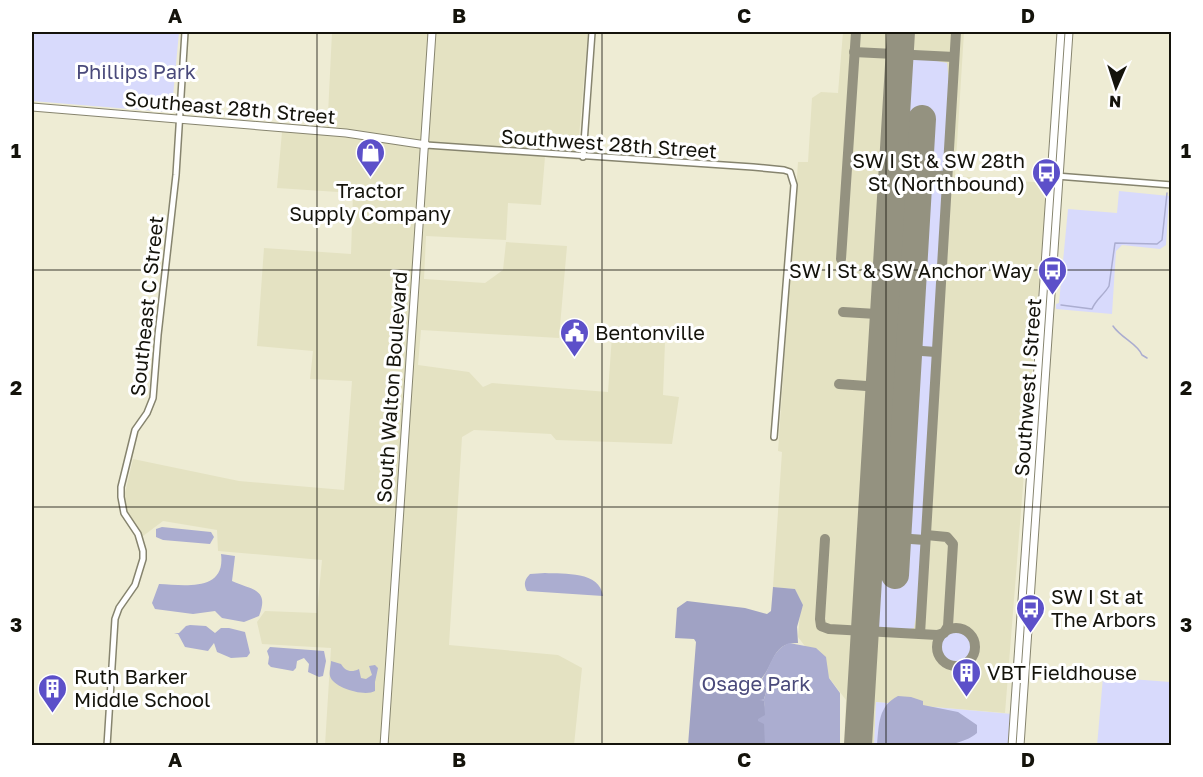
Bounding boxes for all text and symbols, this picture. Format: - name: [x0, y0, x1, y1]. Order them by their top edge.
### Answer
- text: A: [168, 3, 182, 27]
- text: B: [452, 3, 466, 27]
- text: C: [737, 3, 751, 27]
- text: D: [1021, 3, 1035, 27]
- north arrow: [1086, 57, 1146, 117]
- park label: Phillips Park: [76, 59, 196, 83]
- street label: Southeast 28th Street: [123, 86, 337, 128]
- text: N: [1109, 92, 1122, 112]
- street label: Southwest 28th Street: [500, 123, 718, 163]
- shop icon: Tractor Supply Company: [354, 136, 386, 178]
- text: 1: [11, 138, 21, 162]
- text: 1: [1181, 138, 1191, 162]
- place label: SW I St & SW 28th St (Northbound): [852, 148, 1025, 195]
- bus stop icon: SW I St & SW 28th St (Northbound): [1030, 156, 1062, 198]
- place label: Tractor Supply Company: [289, 178, 451, 225]
- street label: Southeast C Street: [125, 214, 167, 398]
- bus stop icon: SW I St & SW Anchor Way: [1037, 254, 1069, 296]
- place label: SW I St & SW Anchor Way: [789, 258, 1032, 282]
- street label: South Walton Boulevard: [371, 270, 411, 504]
- street label: Southwest I Street: [1009, 297, 1045, 477]
- public building icon: Bentonville: [558, 316, 590, 358]
- place label: Bentonville: [595, 320, 705, 344]
- text: 2: [10, 375, 22, 399]
- text: 2: [1180, 375, 1192, 399]
- place label: SW I St at The Arbors: [1051, 584, 1156, 631]
- bus stop icon: SW I St at The Arbors: [1014, 592, 1046, 634]
- text: 3: [10, 612, 22, 636]
- text: 3: [1180, 612, 1192, 636]
- building icon: VBT Fieldhouse: [950, 656, 982, 698]
- place label: VBT Fieldhouse: [987, 660, 1137, 684]
- place label: Ruth Barker Middle School: [74, 664, 210, 711]
- park label: Osage Park: [702, 671, 810, 695]
- building icon: Ruth Barker Middle School: [37, 672, 69, 714]
- text: A: [168, 747, 182, 771]
- text: B: [452, 747, 466, 771]
- text: C: [737, 747, 751, 771]
- text: D: [1021, 747, 1035, 771]

